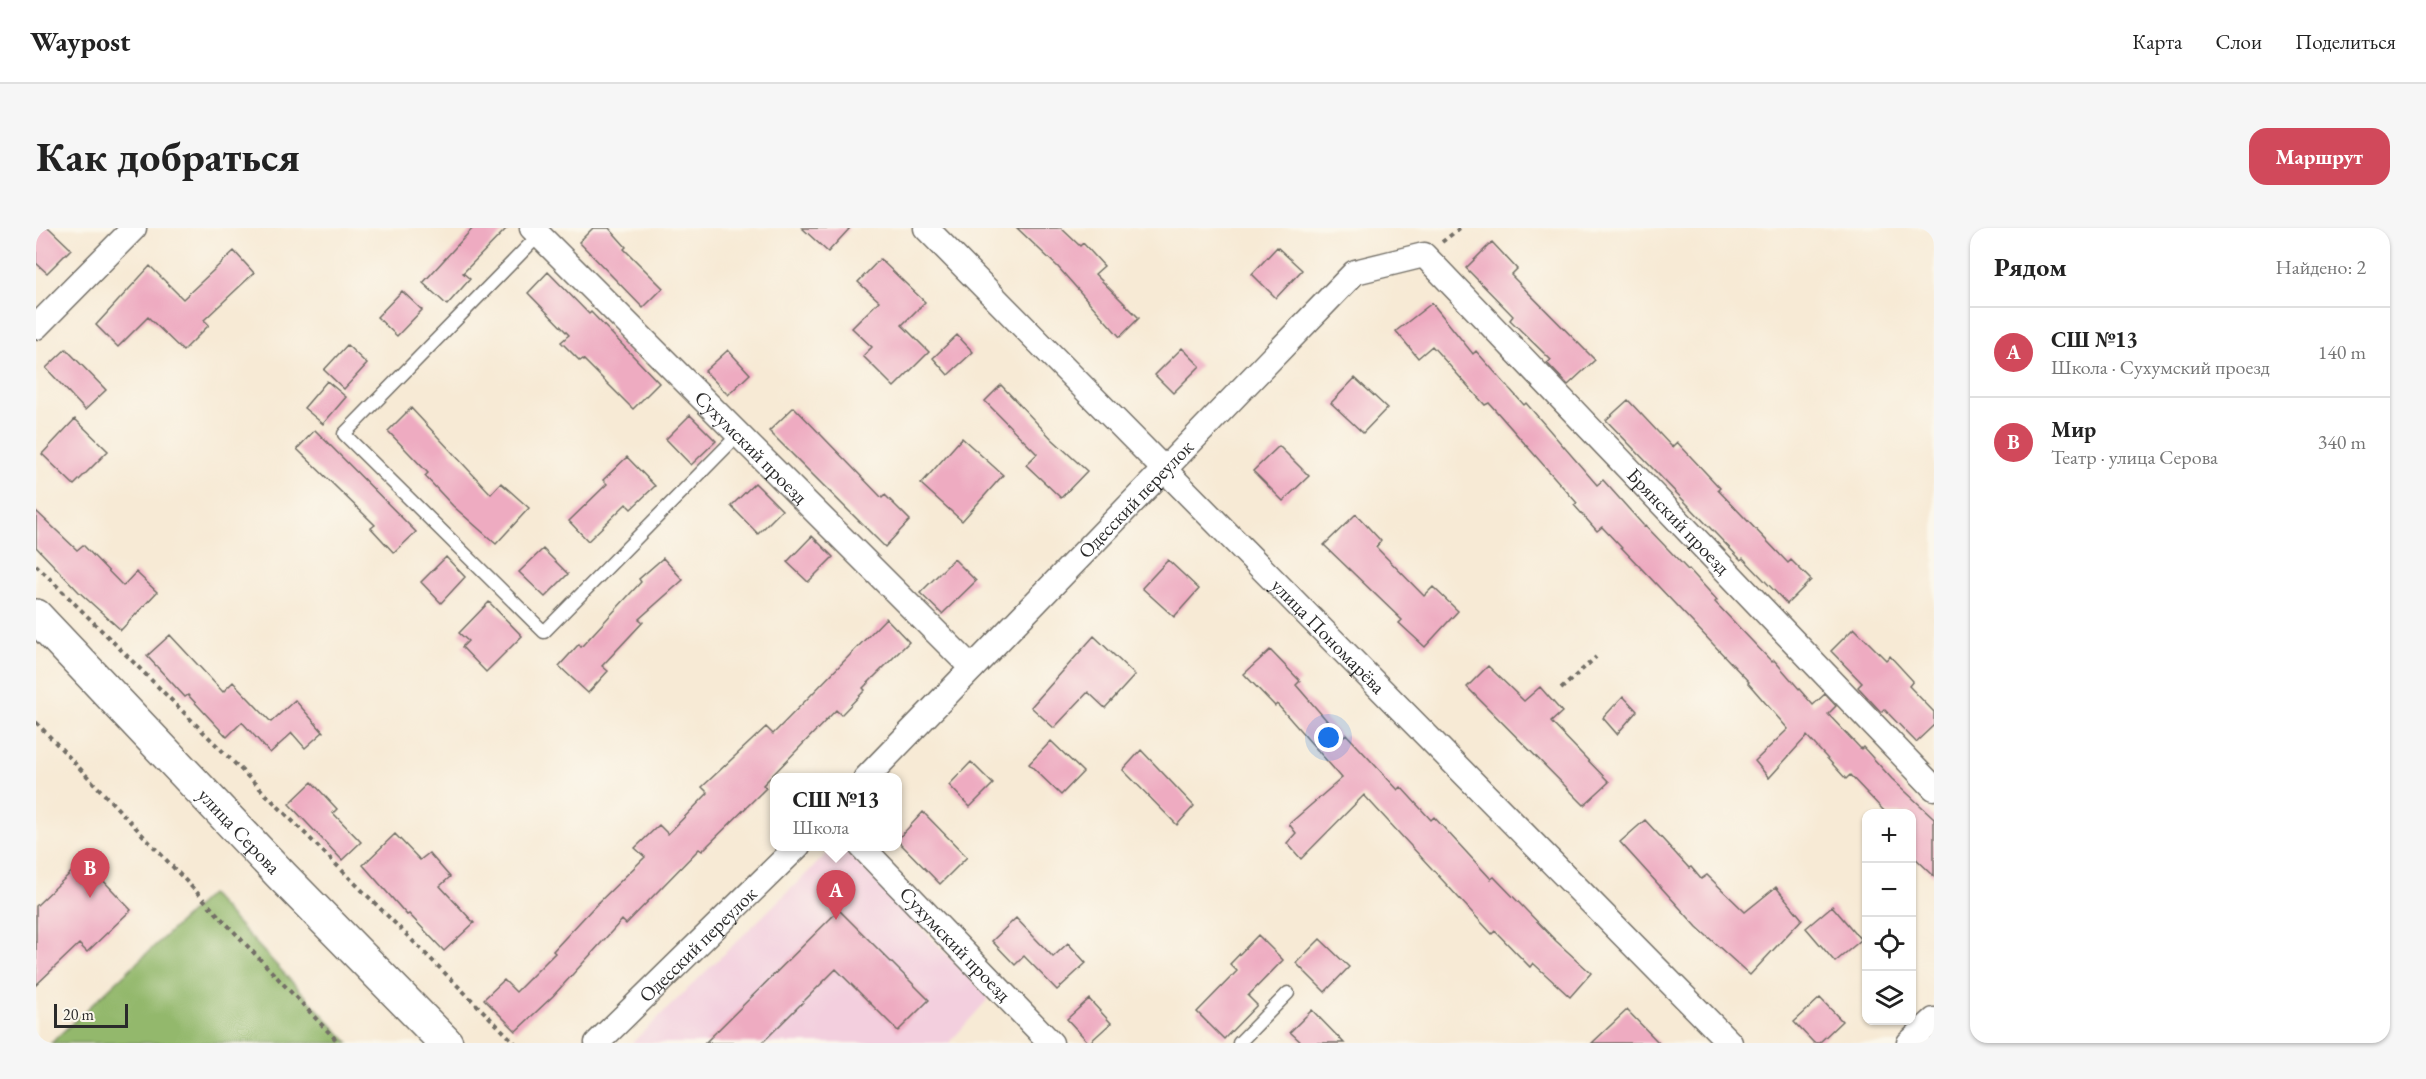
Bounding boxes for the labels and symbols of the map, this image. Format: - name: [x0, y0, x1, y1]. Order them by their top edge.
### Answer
- street label: Сухумский проезд: [689, 385, 813, 509]
- street label: Одесский переулок: [1072, 434, 1199, 564]
- street label: Брянский проезд: [1621, 462, 1736, 580]
- street label: улица Пономарёва: [1266, 573, 1391, 699]
- your location: [1314, 723, 1343, 752]
- street label: улица Серова: [192, 782, 287, 880]
- pin: B: [70, 848, 110, 898]
- pin: A: [816, 870, 856, 920]
- street label: Одесский переулок: [633, 880, 763, 1008]
- street label: Сухумский проезд: [894, 881, 1017, 1007]
- scale bar: [54, 1001, 128, 1028]

